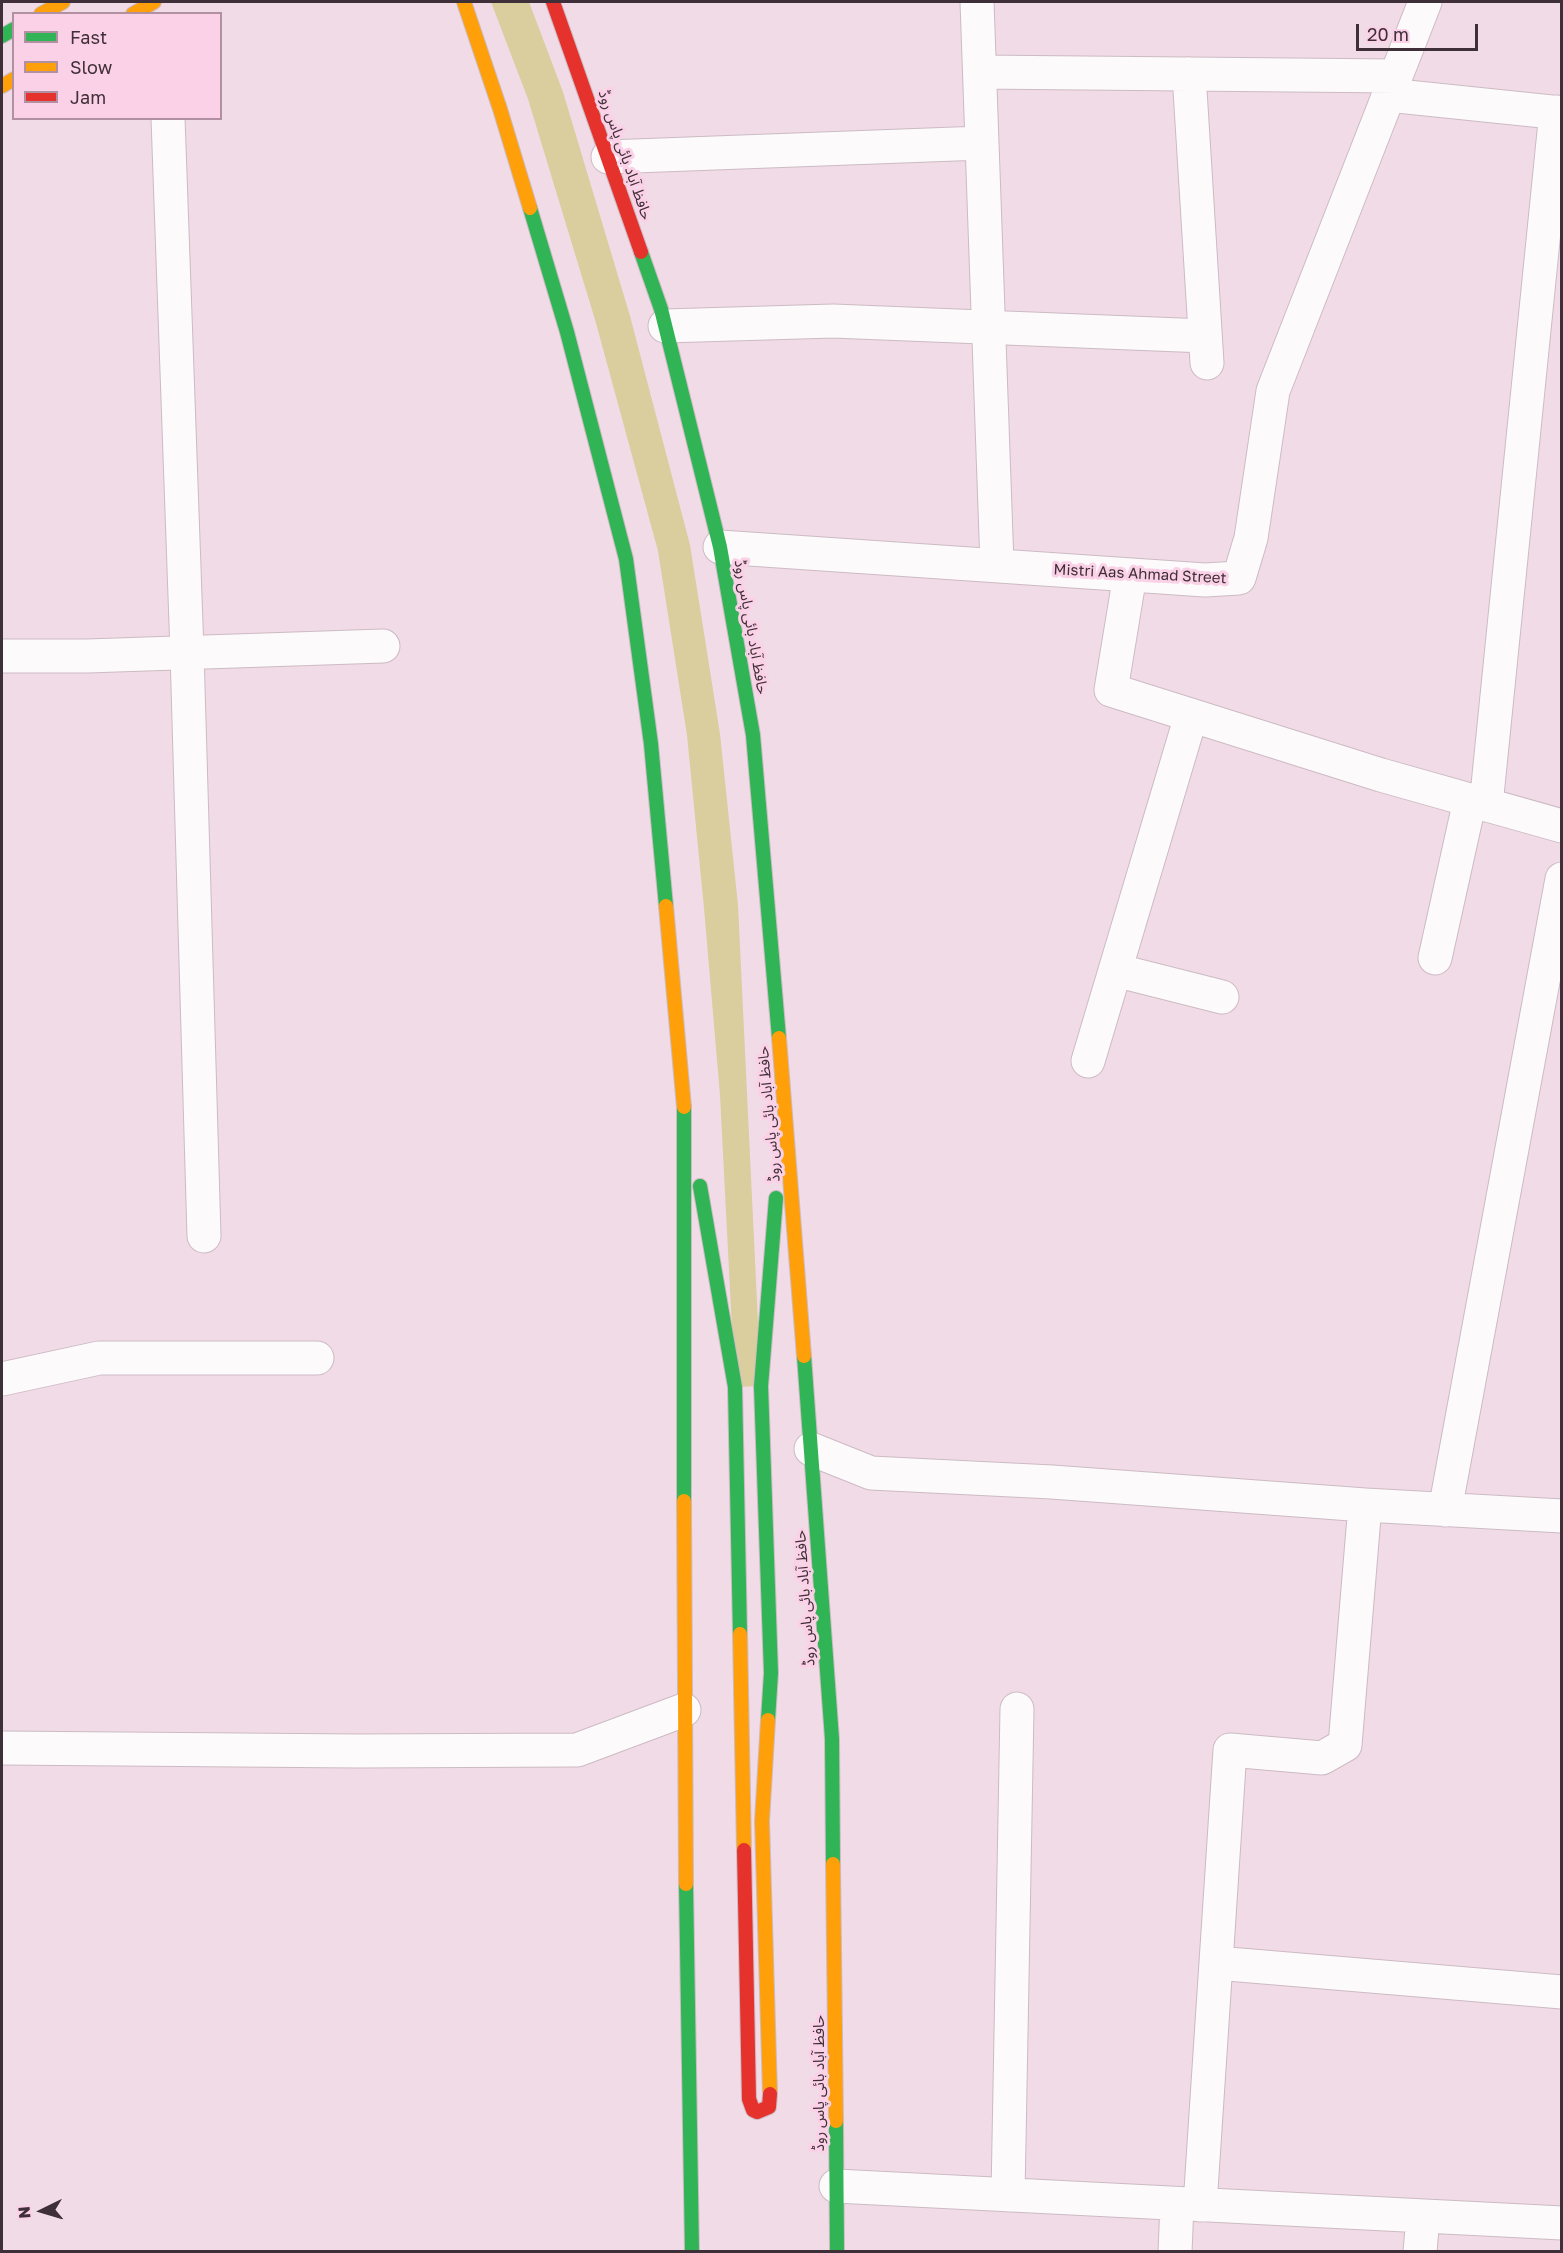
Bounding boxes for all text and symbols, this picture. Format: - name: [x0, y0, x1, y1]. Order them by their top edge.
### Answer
- legend: [12, 12, 222, 120]
- scale bar: [1359, 12, 1480, 50]
- text: 20 m: [1367, 23, 1409, 45]
- text: Fast: [70, 26, 107, 48]
- text: Slow: [70, 56, 112, 78]
- text: Jam: [70, 86, 106, 108]
- street label: حافظ آباد بائی پاس روڈ: [594, 88, 656, 222]
- street label: حافظ آباد بائی پاس روڈ: [730, 558, 772, 696]
- street label: Mistri Aas Ahmad Street: [1053, 560, 1227, 588]
- street label: حافظ آباد بائی پاس روڈ: [754, 1045, 784, 1183]
- street label: حافظ آباد بائی پاس روڈ: [791, 1529, 819, 1667]
- street label: حافظ آباد بائی پاس روڈ: [810, 2015, 828, 2151]
- north arrow: [12, 2181, 72, 2241]
- text: N: [14, 2206, 35, 2220]

